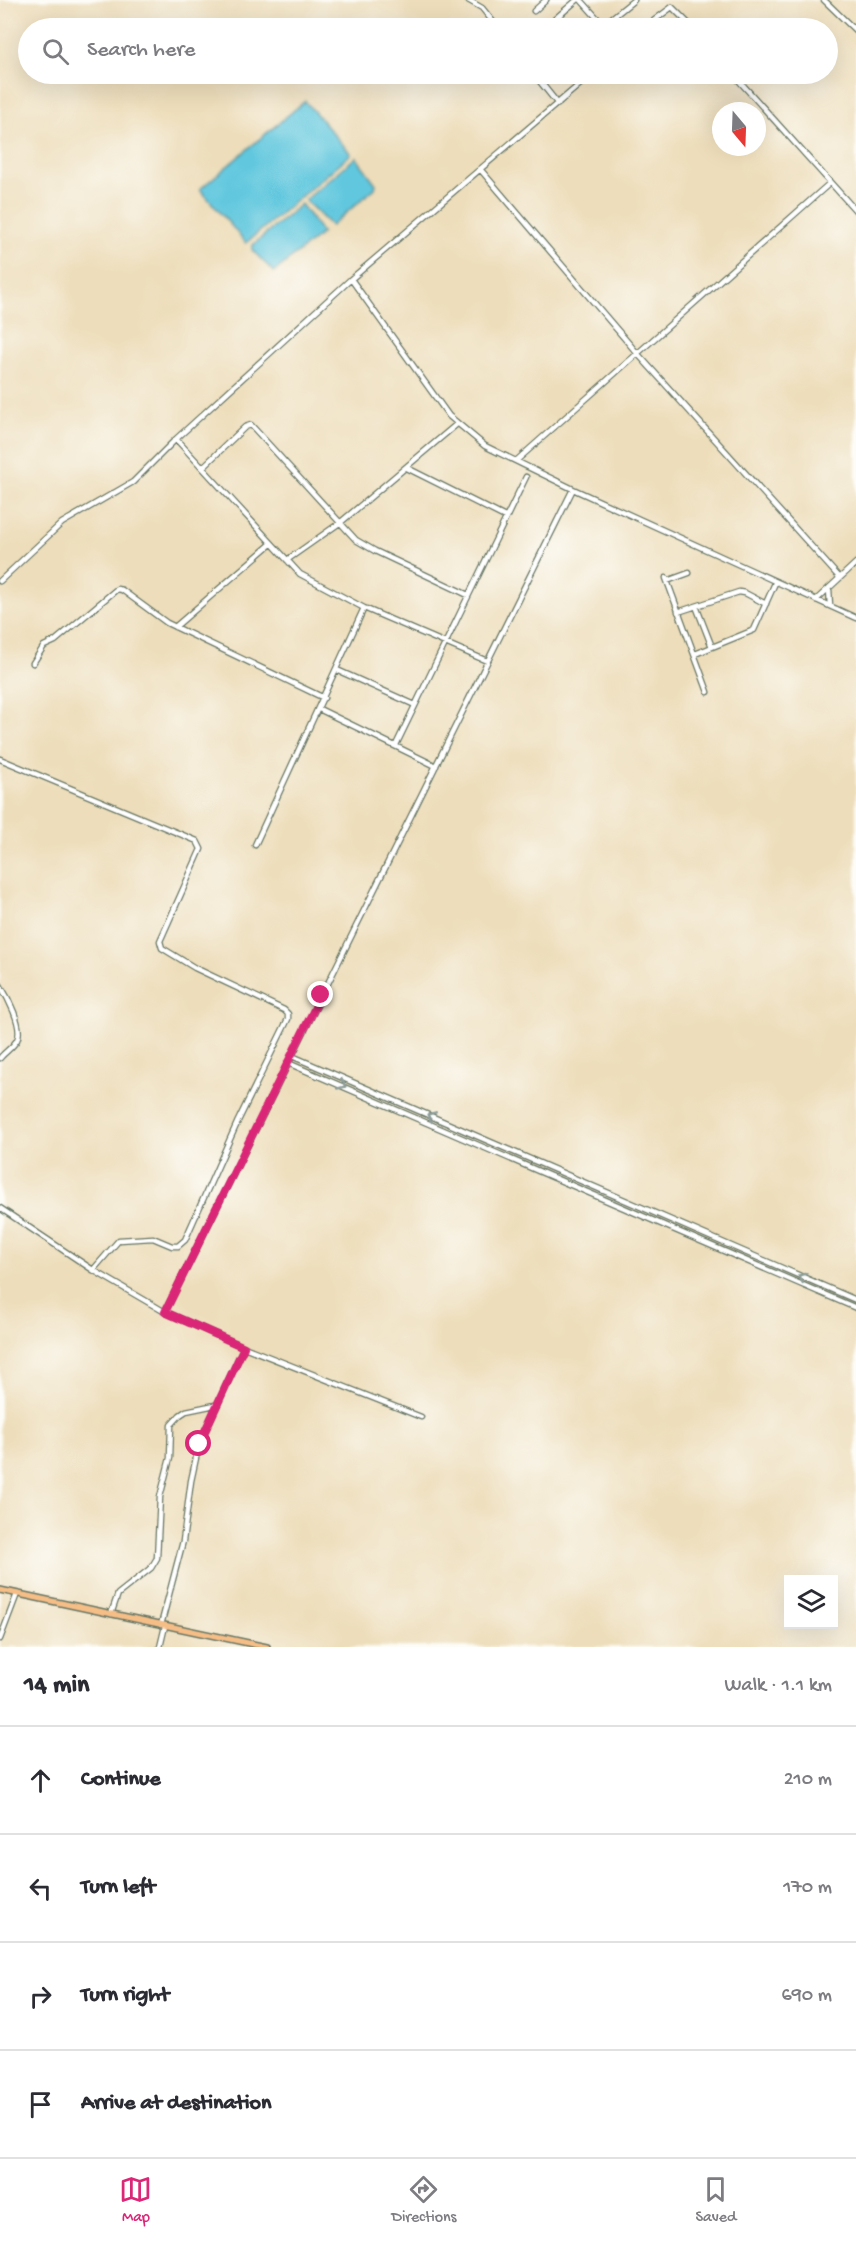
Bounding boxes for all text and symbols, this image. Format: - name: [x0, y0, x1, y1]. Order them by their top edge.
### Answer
- search box: [18, 18, 838, 84]
- icon: search: [39, 35, 72, 68]
- text: Search here: [87, 38, 195, 64]
- north arrow: [712, 102, 766, 156]
- route end: [307, 981, 333, 1007]
- one-way arrow: [336, 1078, 347, 1090]
- one-way arrow: [426, 1111, 437, 1123]
- one-way arrow: [798, 1272, 809, 1284]
- route start: [185, 1430, 211, 1456]
- map controls: [784, 1575, 838, 1629]
- button: layers: [784, 1575, 838, 1629]
- text: 14 min: [24, 1671, 89, 1702]
- text: Walk · 1.1 km: [725, 1675, 832, 1698]
- icon: ahead: [24, 1764, 57, 1797]
- text: Continue: [81, 1767, 161, 1793]
- text: 210 m: [784, 1769, 832, 1792]
- icon: left: [24, 1872, 57, 1905]
- text: Turn left: [81, 1875, 155, 1901]
- text: 170 m: [783, 1877, 832, 1900]
- icon: right: [24, 1980, 57, 2013]
- text: Turn right: [81, 1983, 169, 2009]
- text: 690 m: [782, 1985, 832, 2008]
- icon: arrive: [24, 2088, 57, 2121]
- text: Arrive at destination: [81, 2091, 271, 2117]
- tab: Map: [119, 2173, 152, 2228]
- tab: Directions: [391, 2173, 457, 2228]
- tab: Saved: [695, 2173, 736, 2228]

